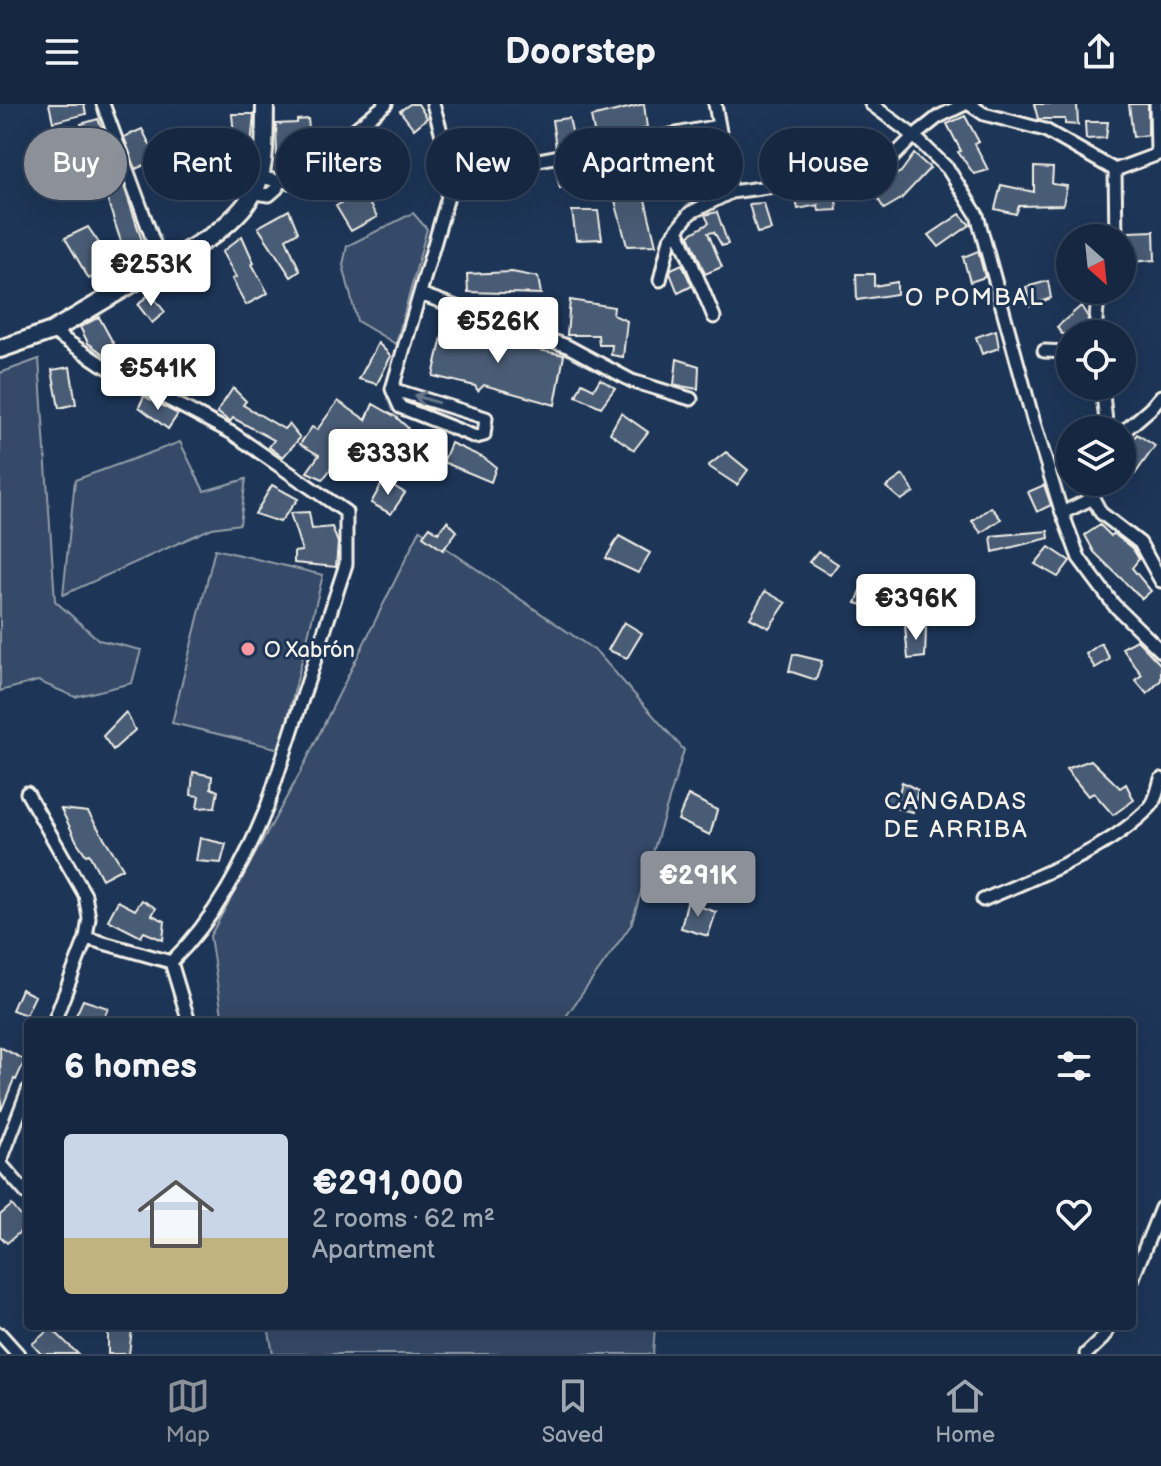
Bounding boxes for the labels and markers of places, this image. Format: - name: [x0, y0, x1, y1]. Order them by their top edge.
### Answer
- pin: €253K: [95, 240, 207, 308]
- pin: €526K: [442, 297, 554, 365]
- pin: €541K: [102, 344, 214, 412]
- pin: €333K: [332, 429, 444, 497]
- pin: €396K: [860, 574, 972, 642]
- place label: O Xabrón: [264, 637, 355, 664]
- marker: O Xabrón: [239, 640, 257, 658]
- pin: €291K: [642, 851, 754, 919]

